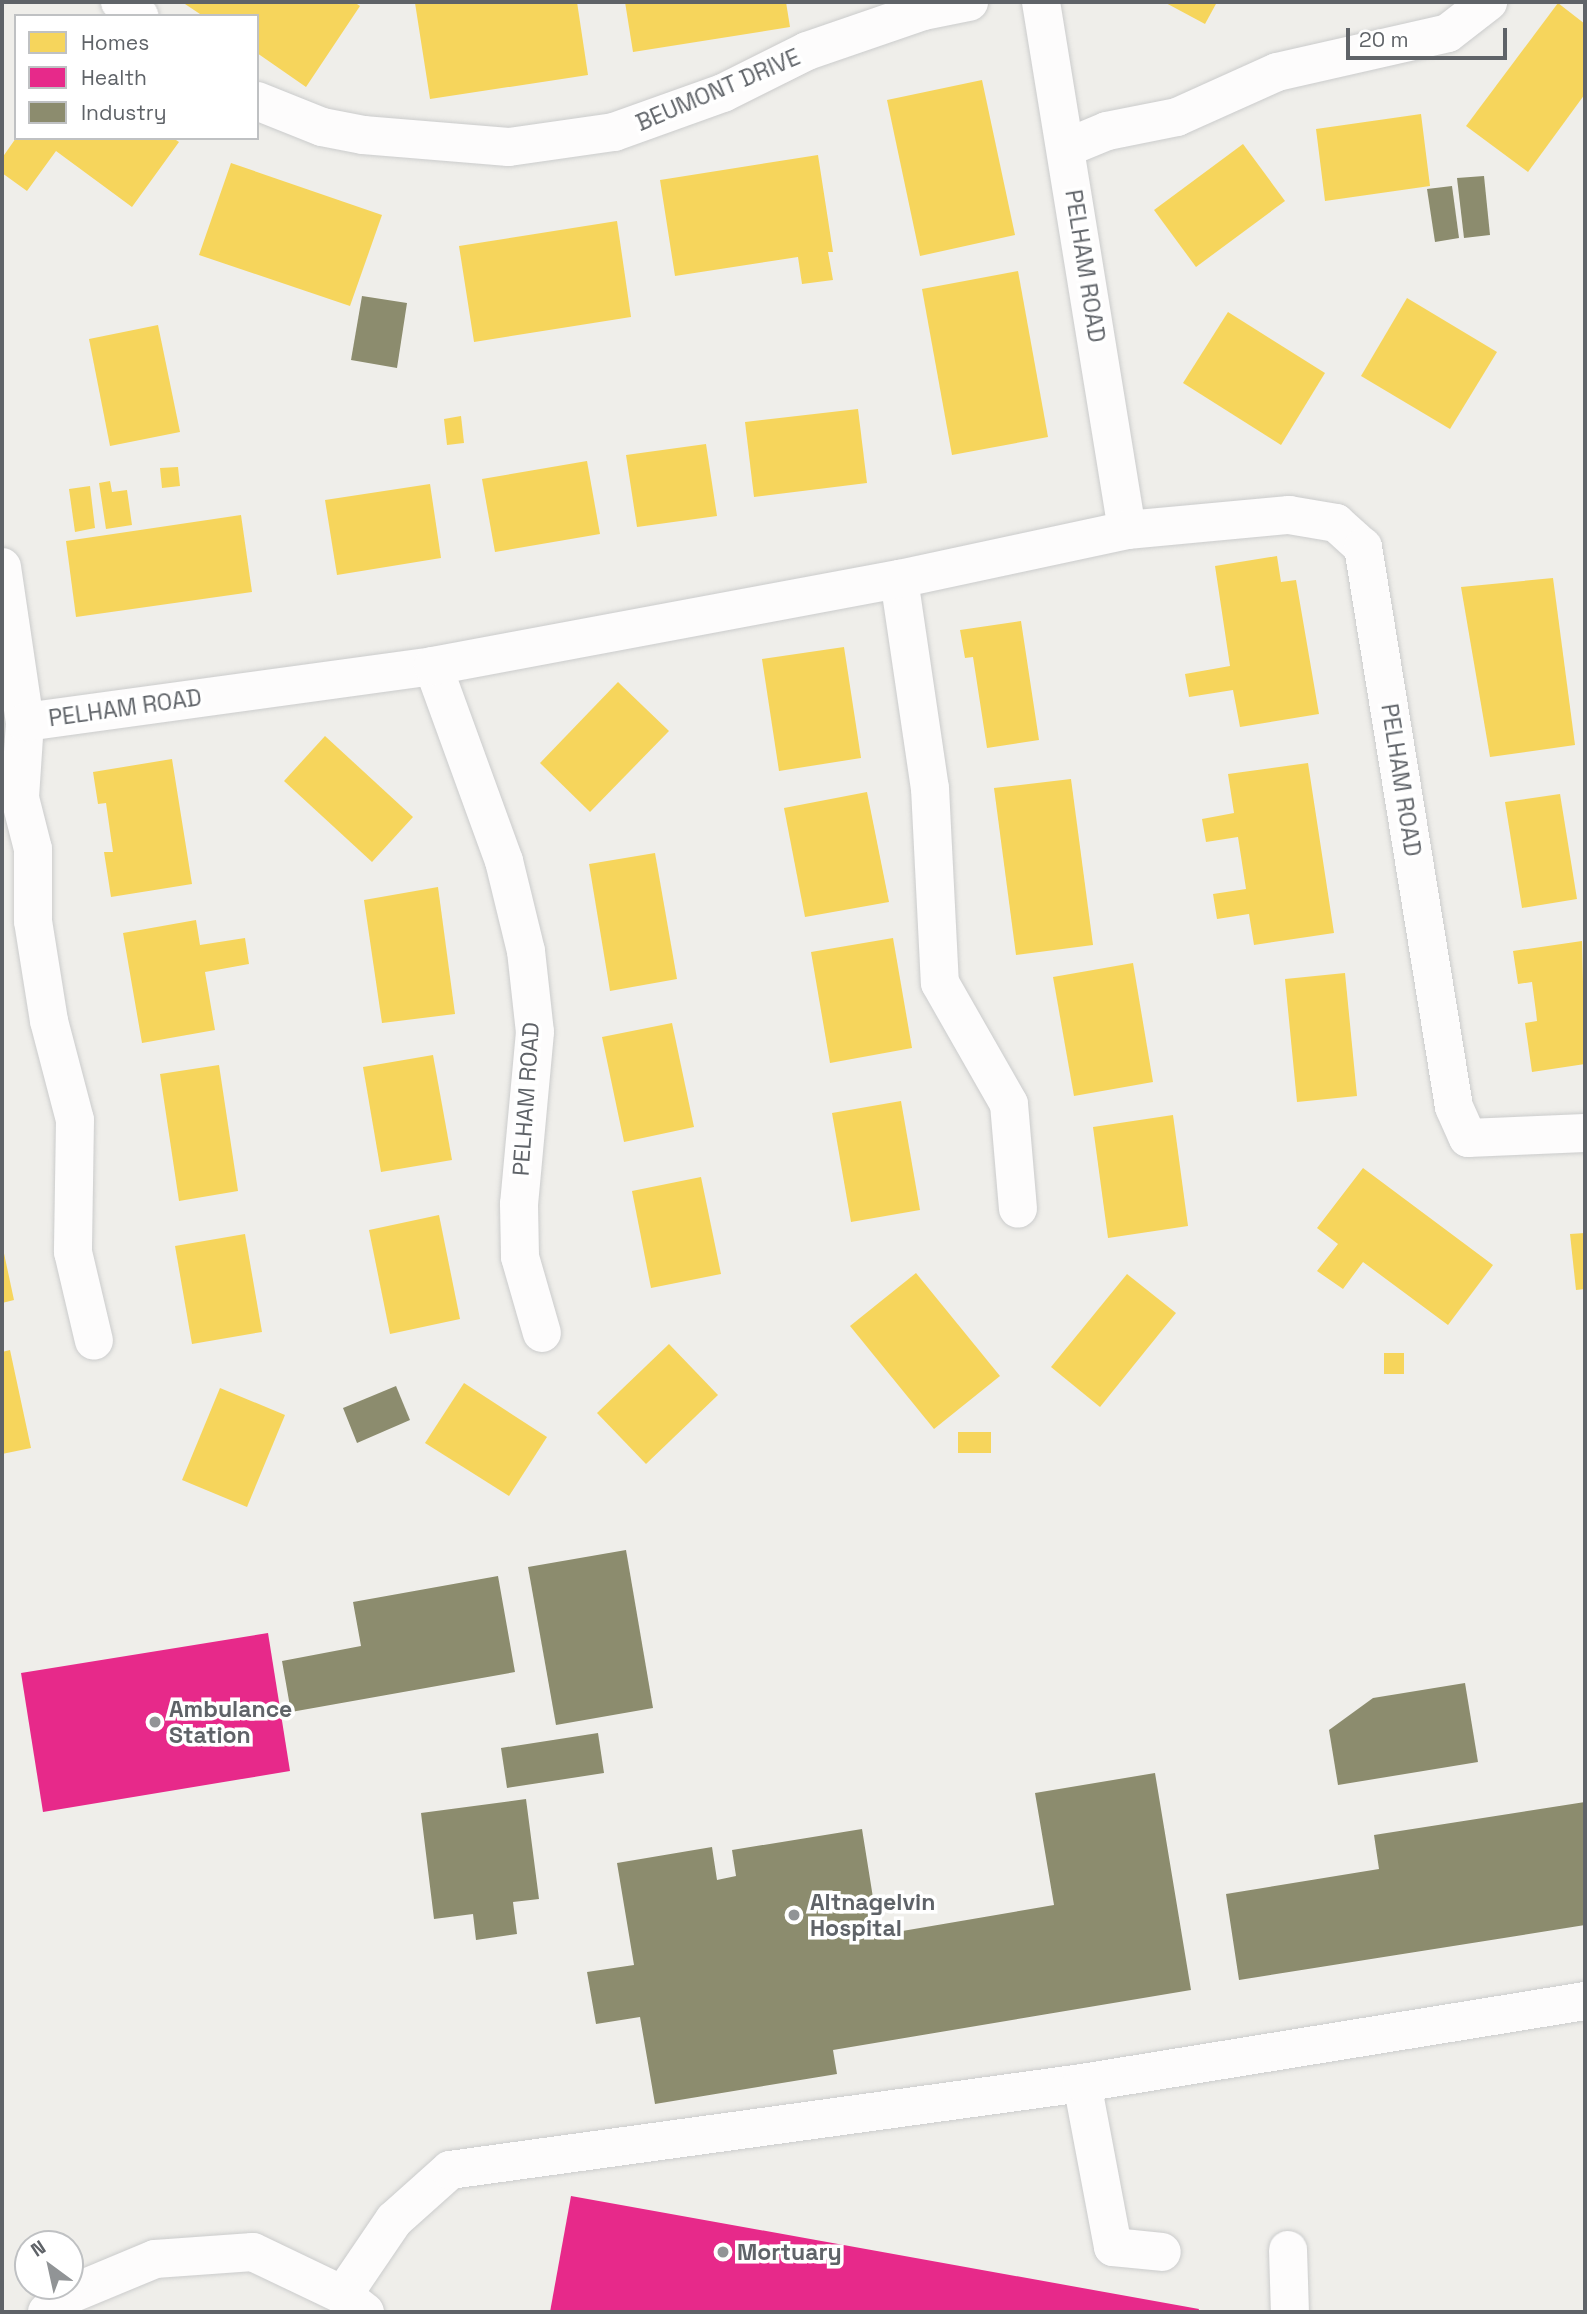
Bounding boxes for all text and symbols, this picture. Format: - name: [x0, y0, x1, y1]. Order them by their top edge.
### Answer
- legend: [14, 14, 259, 140]
- scale bar: [1349, 14, 1510, 58]
- text: 20 m: [1359, 26, 1409, 53]
- text: Homes: [81, 29, 149, 56]
- street label: BEUMONT DRIVE: [632, 43, 804, 137]
- text: Health: [81, 64, 147, 91]
- text: Industry: [81, 99, 167, 126]
- street label: PELHAM ROAD: [1059, 188, 1111, 344]
- street label: PELHAM ROAD: [47, 684, 203, 732]
- street label: PELHAM ROAD: [1375, 702, 1427, 858]
- street label: PELHAM ROAD: [507, 1021, 545, 1177]
- place label: Ambulance Station: [169, 1695, 292, 1749]
- marker: Ambulance Station: [147, 1714, 163, 1730]
- place label: Altnagelvin Hospital: [810, 1888, 935, 1942]
- marker: Altnagelvin Hospital: [784, 1905, 804, 1925]
- north arrow: [14, 2230, 84, 2300]
- text: N: [26, 2235, 51, 2263]
- place label: Mortuary: [737, 2238, 842, 2266]
- marker: Mortuary: [715, 2244, 731, 2260]

